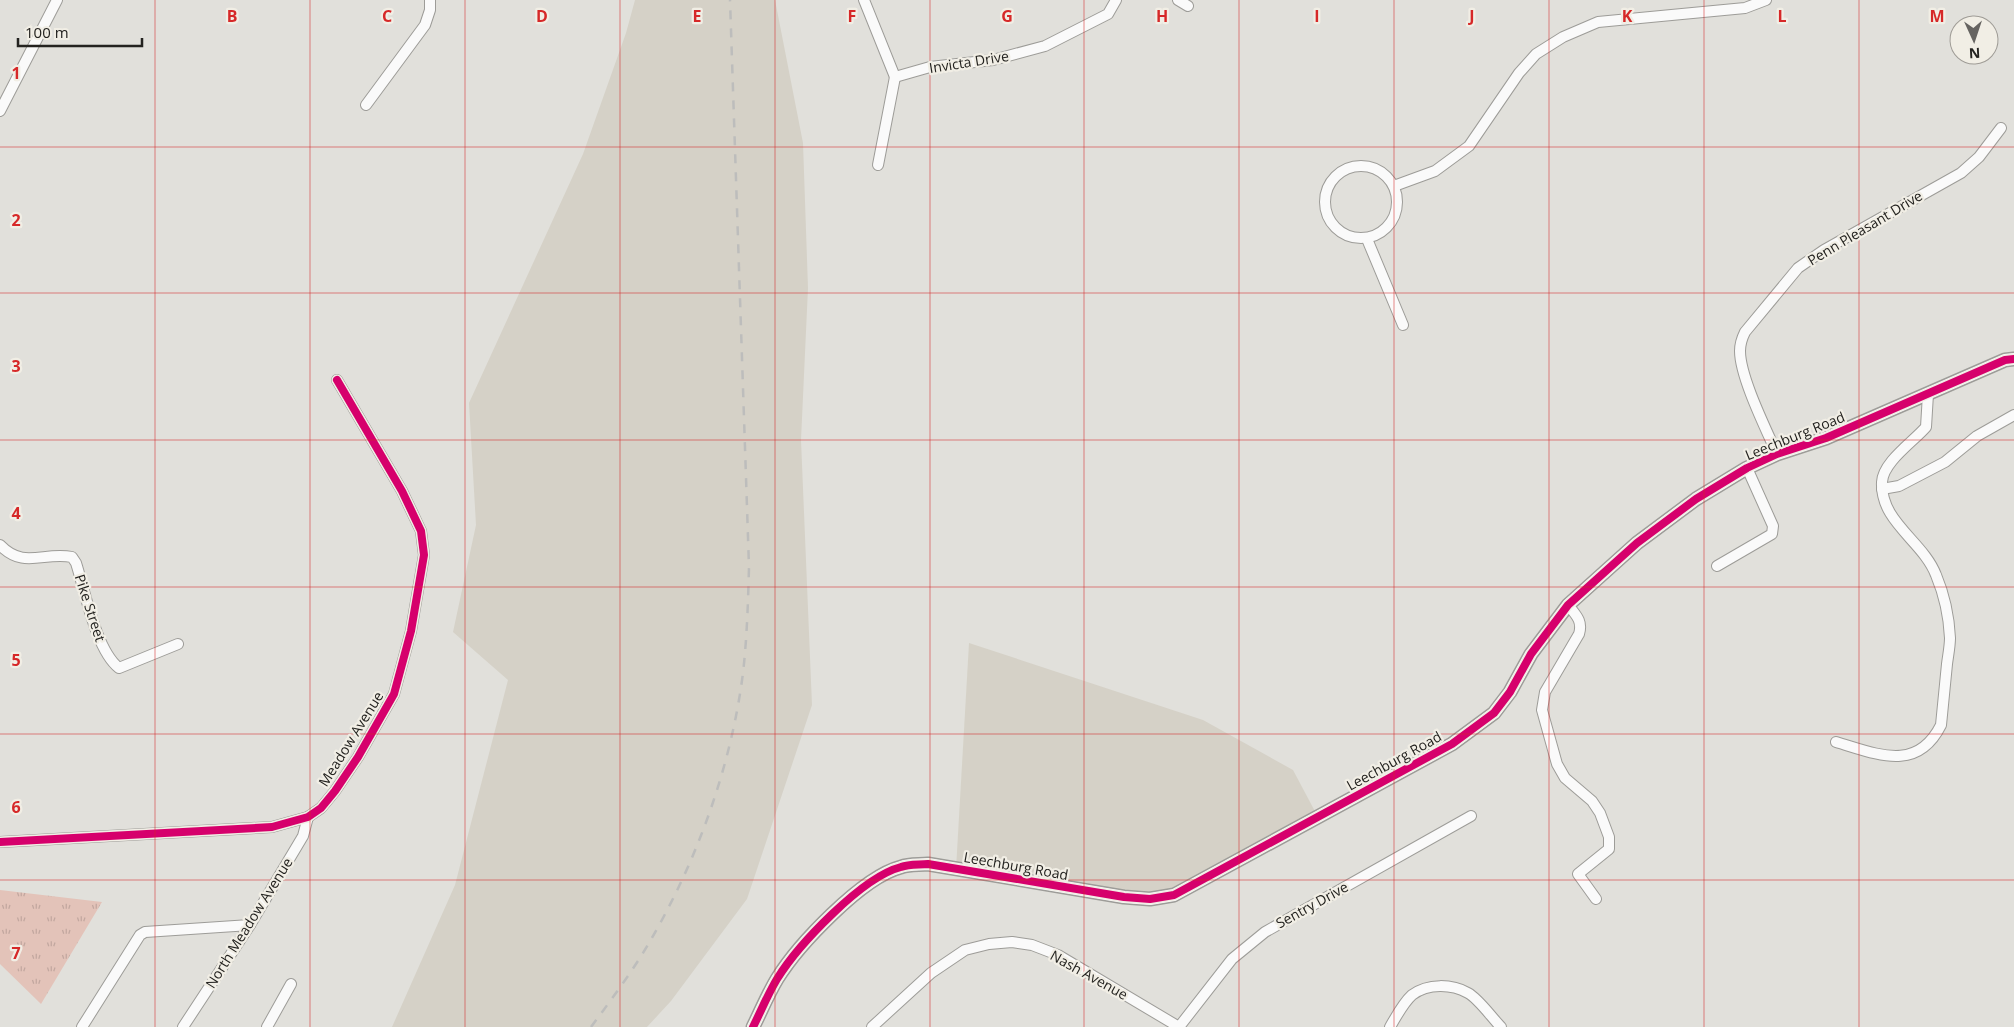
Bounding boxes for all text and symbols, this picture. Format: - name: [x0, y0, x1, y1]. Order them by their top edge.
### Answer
- text: B: [227, 5, 237, 27]
- text: C: [382, 5, 392, 27]
- text: D: [536, 5, 548, 27]
- text: E: [693, 5, 702, 27]
- text: F: [848, 5, 856, 27]
- text: G: [1001, 5, 1013, 27]
- text: H: [1156, 5, 1168, 27]
- text: I: [1314, 5, 1320, 27]
- text: J: [1467, 5, 1475, 27]
- text: K: [1622, 5, 1633, 27]
- text: L: [1777, 5, 1787, 27]
- text: M: [1929, 5, 1945, 27]
- scale bar: [18, 15, 141, 47]
- north arrow: [1949, 15, 1999, 65]
- text: 100 m: [25, 22, 69, 42]
- text: N: [1969, 44, 1981, 63]
- street label: Invicta Drive: [928, 46, 1010, 77]
- text: 1: [11, 62, 21, 84]
- street label: Penn Pleasant Drive: [1804, 186, 1926, 269]
- text: 2: [11, 209, 21, 231]
- text: 3: [11, 355, 21, 377]
- street label: Leechburg Road: [1742, 407, 1847, 464]
- text: 4: [11, 502, 21, 524]
- street label: Pike Street: [71, 572, 110, 644]
- text: 5: [11, 649, 21, 671]
- street label: Meadow Avenue: [314, 688, 387, 790]
- street label: Leechburg Road: [1343, 727, 1445, 795]
- text: 6: [11, 796, 21, 818]
- street label: Leechburg Road: [962, 847, 1070, 884]
- street label: North Meadow Avenue: [201, 854, 297, 992]
- street label: Sentry Drive: [1272, 877, 1351, 932]
- text: 7: [11, 942, 21, 964]
- street label: Nash Avenue: [1047, 945, 1132, 1004]

